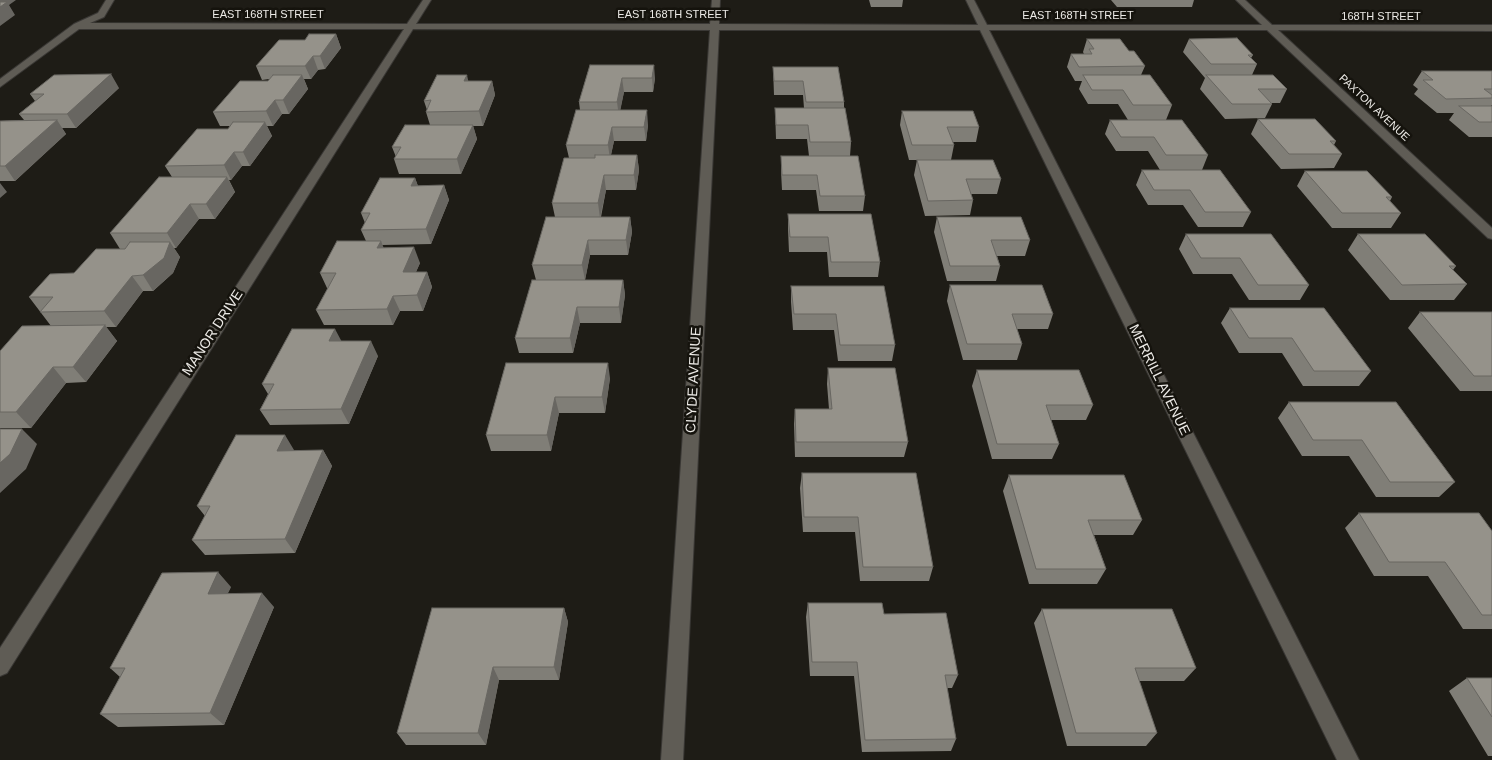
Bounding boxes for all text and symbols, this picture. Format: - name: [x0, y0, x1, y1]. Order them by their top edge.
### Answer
- street label: EAST 168TH STREET: [212, 8, 324, 22]
- street label: EAST 168TH STREET: [617, 8, 729, 22]
- street label: EAST 168TH STREET: [1022, 9, 1134, 23]
- street label: 168TH STREET: [1341, 10, 1421, 24]
- street label: PAXTON AVENUE: [1336, 72, 1412, 144]
- street label: MANOR DRIVE: [179, 287, 247, 379]
- street label: MERRILL AVENUE: [1125, 322, 1193, 438]
- street label: CLYDE AVENUE: [683, 327, 705, 433]

